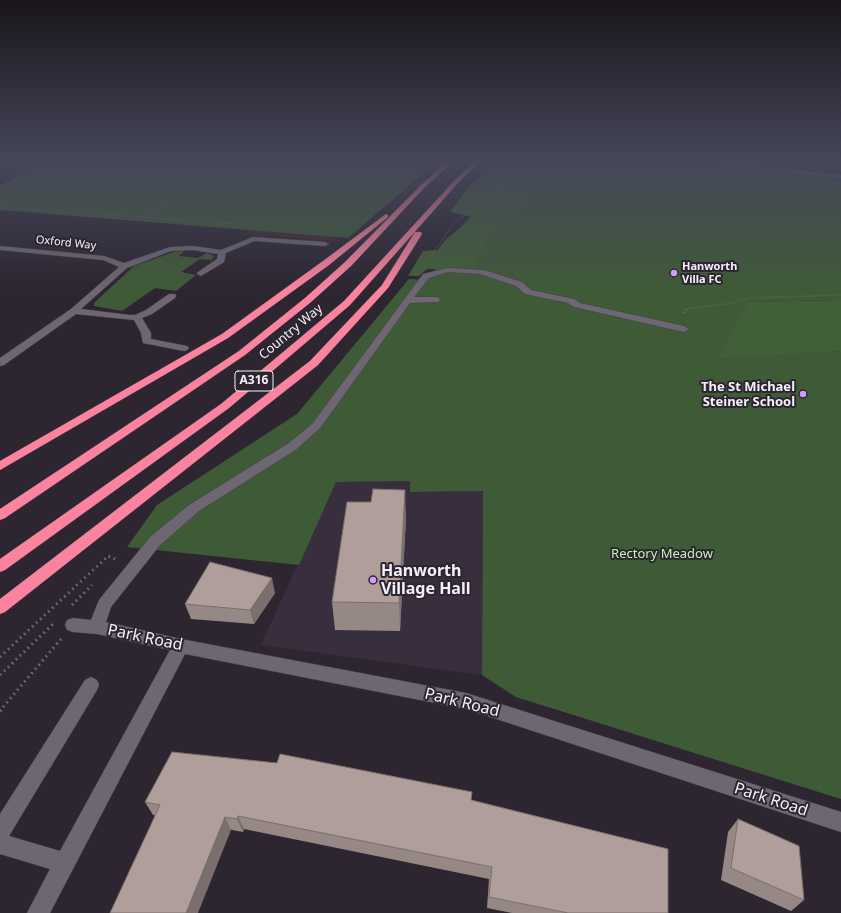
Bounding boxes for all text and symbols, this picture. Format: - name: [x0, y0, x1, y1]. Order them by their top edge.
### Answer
- street label: Oxford Way: [35, 233, 97, 253]
- place label: Hanworth Villa FC: [682, 260, 737, 286]
- marker: Hanworth Villa FC: [669, 268, 679, 278]
- street label: Country Way: [256, 301, 326, 363]
- road number: A316: [235, 371, 273, 391]
- place label: The St Michael Steiner School: [701, 379, 795, 410]
- marker: The St Michael Steiner School: [798, 389, 808, 399]
- park label: Rectory Meadow: [611, 546, 713, 562]
- place label: Hanworth Village Hall: [381, 561, 470, 599]
- marker: Hanworth Village Hall: [368, 575, 378, 585]
- street label: Park Road: [106, 621, 184, 655]
- street label: Park Road: [423, 684, 501, 722]
- street label: Park Road: [732, 779, 810, 821]

